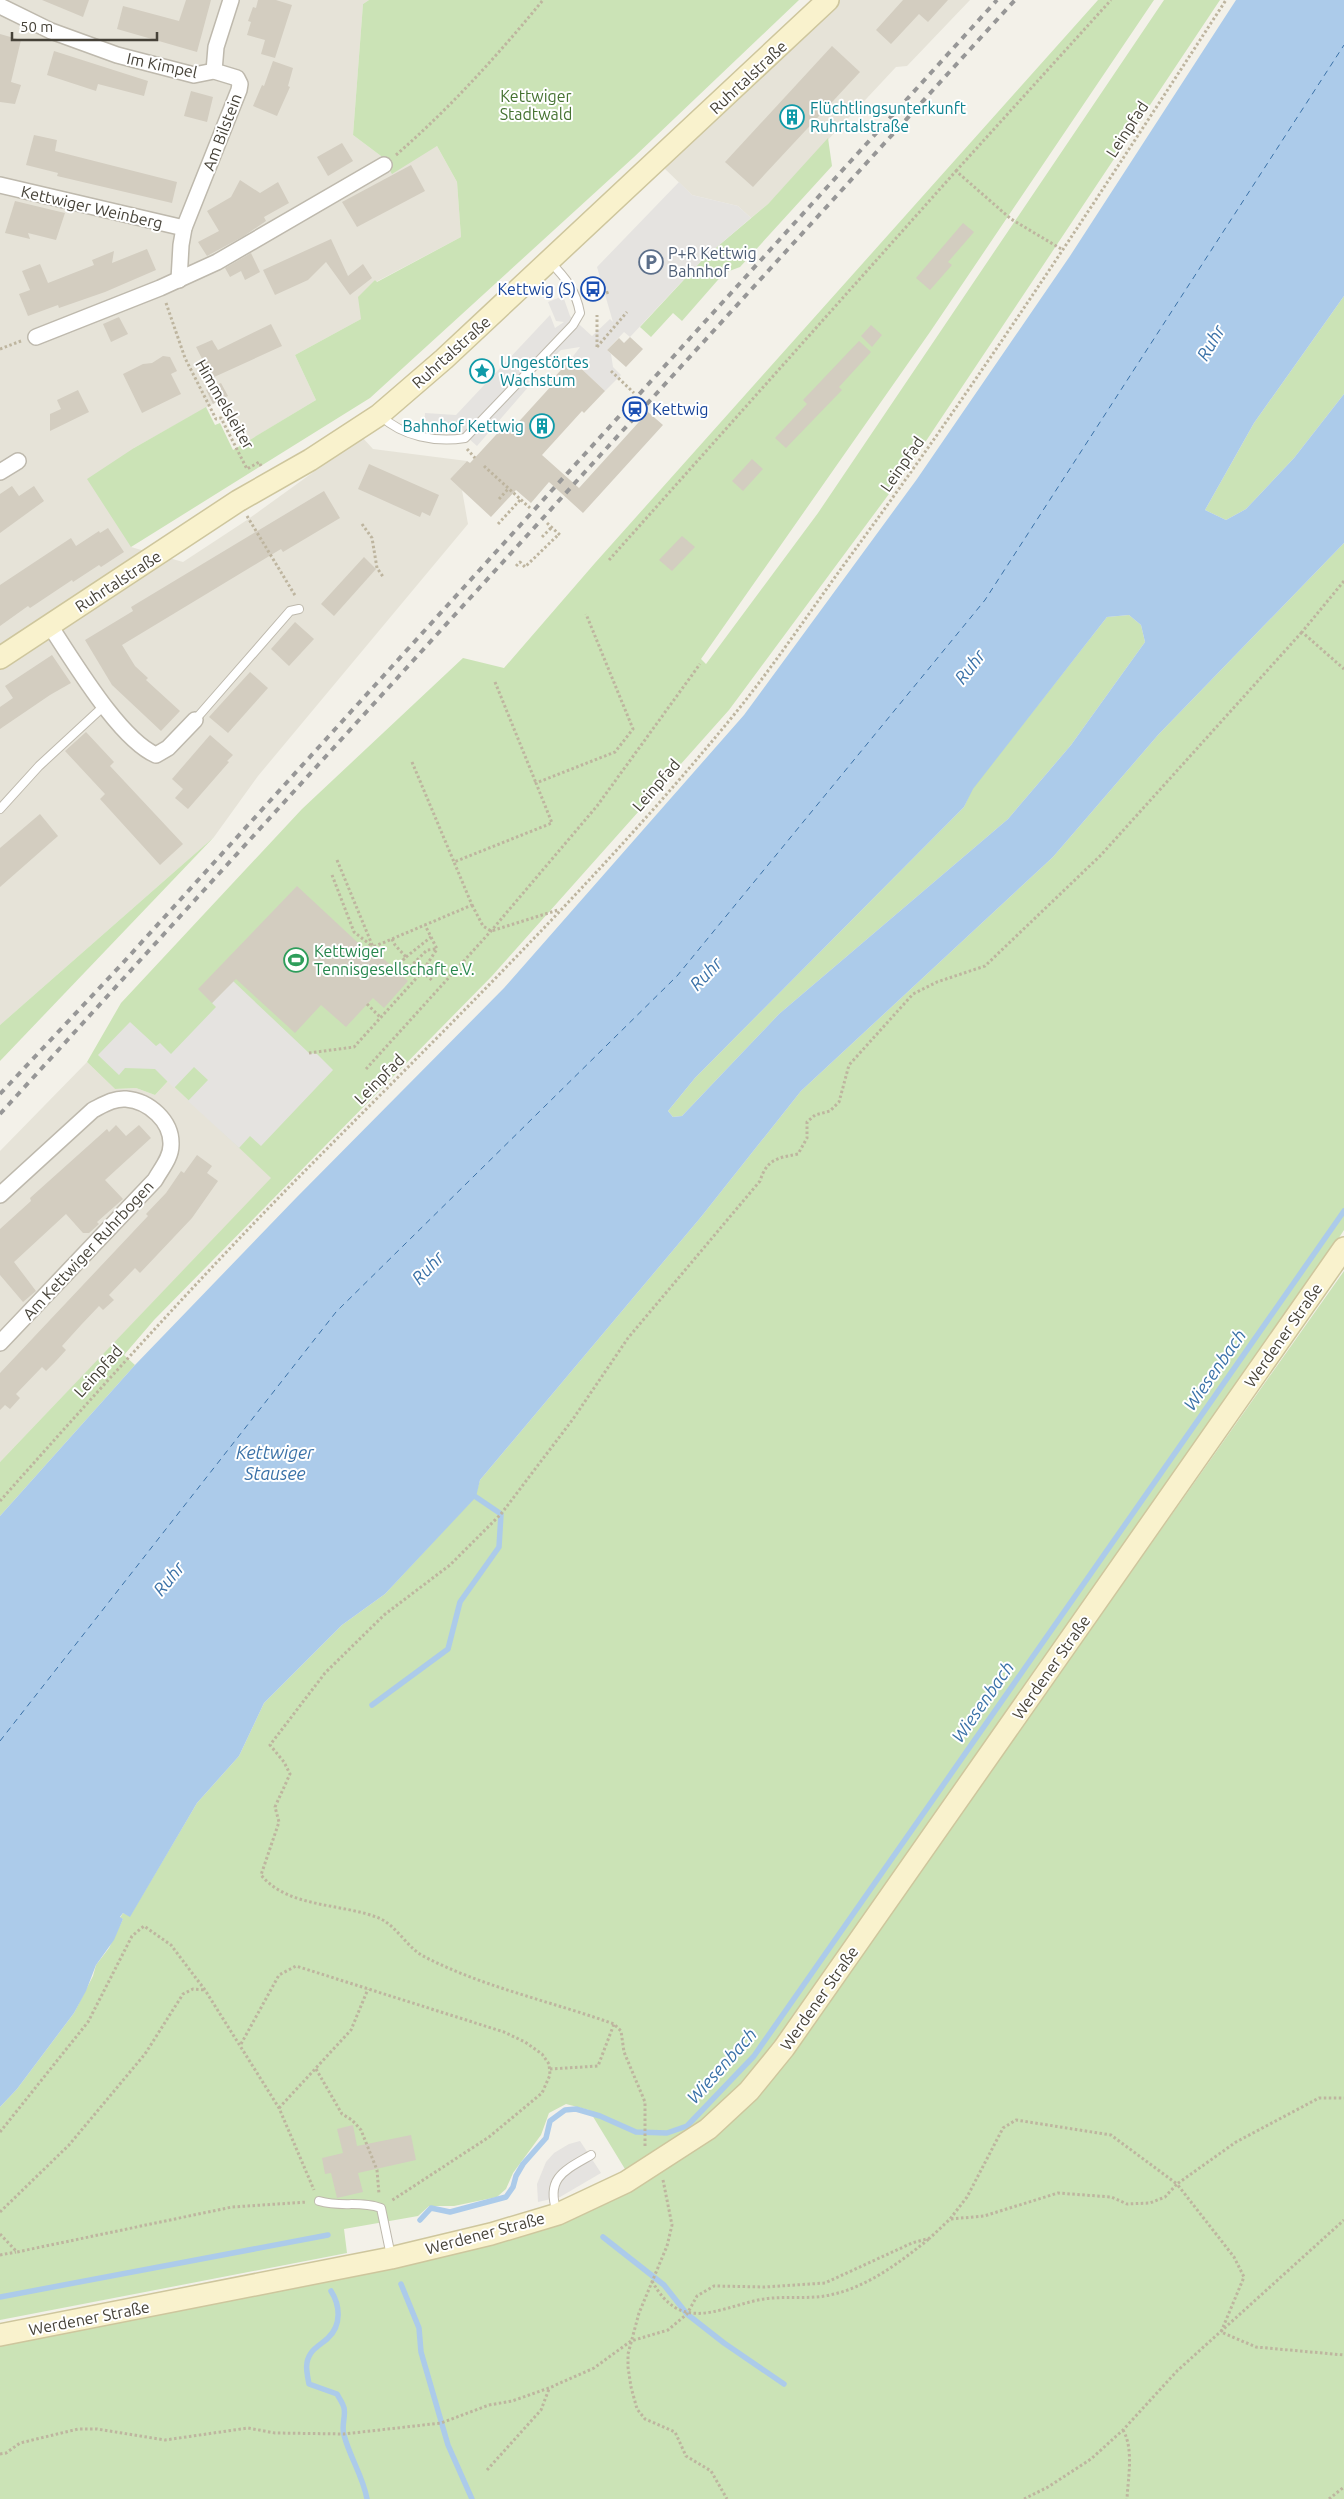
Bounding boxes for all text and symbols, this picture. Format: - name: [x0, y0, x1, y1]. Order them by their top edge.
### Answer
- scale bar: [12, 10, 158, 42]
- text: 50 m: [20, 18, 53, 35]
- street label: Ruhrtalstraße: [706, 37, 790, 117]
- street label: Im Kimpel: [125, 49, 199, 81]
- park label: Kettwiger Stadtwald: [500, 87, 572, 123]
- street label: Am Bilstein: [199, 91, 245, 173]
- street label: Leinpfad: [1102, 98, 1152, 160]
- place label: Flüchtlingsunterkunft Ruhrtalstraße: [810, 99, 967, 135]
- building icon: Flüchtlingsunterkunft Ruhrtalstraße: [779, 104, 805, 130]
- street label: Kettwiger Weinberg: [19, 182, 165, 232]
- place label: P+R Kettwig Bahnhof: [668, 244, 757, 280]
- parking icon: P+R Kettwig Bahnhof: [638, 249, 664, 275]
- bus stop icon: Kettwig (S): [580, 276, 606, 302]
- place label: Kettwig (S): [498, 280, 576, 299]
- street label: Ruhrtalstraße: [408, 312, 494, 392]
- water label: Ruhr: [1192, 320, 1229, 364]
- place label: Ungestörtes Wachstum: [500, 353, 589, 389]
- street label: Himmelsleiter: [192, 356, 258, 452]
- place icon: Ungestörtes Wachstum: [469, 358, 495, 384]
- station icon: Kettwig: [622, 396, 648, 422]
- place label: Kettwig: [652, 400, 708, 418]
- building icon: Bahnhof Kettwig: [529, 413, 555, 439]
- place label: Bahnhof Kettwig: [403, 417, 524, 435]
- street label: Leinpfad: [877, 433, 927, 495]
- street label: Ruhrtalstraße: [72, 547, 164, 615]
- water label: Ruhr: [950, 645, 989, 687]
- street label: Leinpfad: [629, 755, 683, 815]
- place label: Kettwiger Tennisgesellschaft e.V.: [314, 942, 475, 978]
- sports icon: Kettwiger Tennisgesellschaft e.V.: [283, 947, 309, 973]
- water label: Ruhr: [685, 952, 726, 994]
- street label: Leinpfad: [350, 1050, 408, 1108]
- street label: Am Kettwiger Ruhrbogen: [19, 1177, 157, 1323]
- water label: Ruhr: [407, 1246, 448, 1288]
- street label: Werdener Straße: [1240, 1280, 1326, 1390]
- water label: Wiesenbach: [1179, 1325, 1249, 1414]
- street label: Leinpfad: [70, 1342, 126, 1400]
- water label: Kettwiger Stausee: [236, 1442, 315, 1483]
- water label: Ruhr: [149, 1557, 189, 1599]
- street label: Werdener Straße: [1008, 1612, 1094, 1722]
- water label: Wiesenbach: [947, 1657, 1017, 1746]
- street label: Werdener Straße: [776, 1943, 862, 2053]
- water label: Wiesenbach: [682, 2024, 760, 2107]
- street label: Werdener Straße: [423, 2208, 547, 2258]
- street label: Werdener Straße: [27, 2297, 151, 2339]

